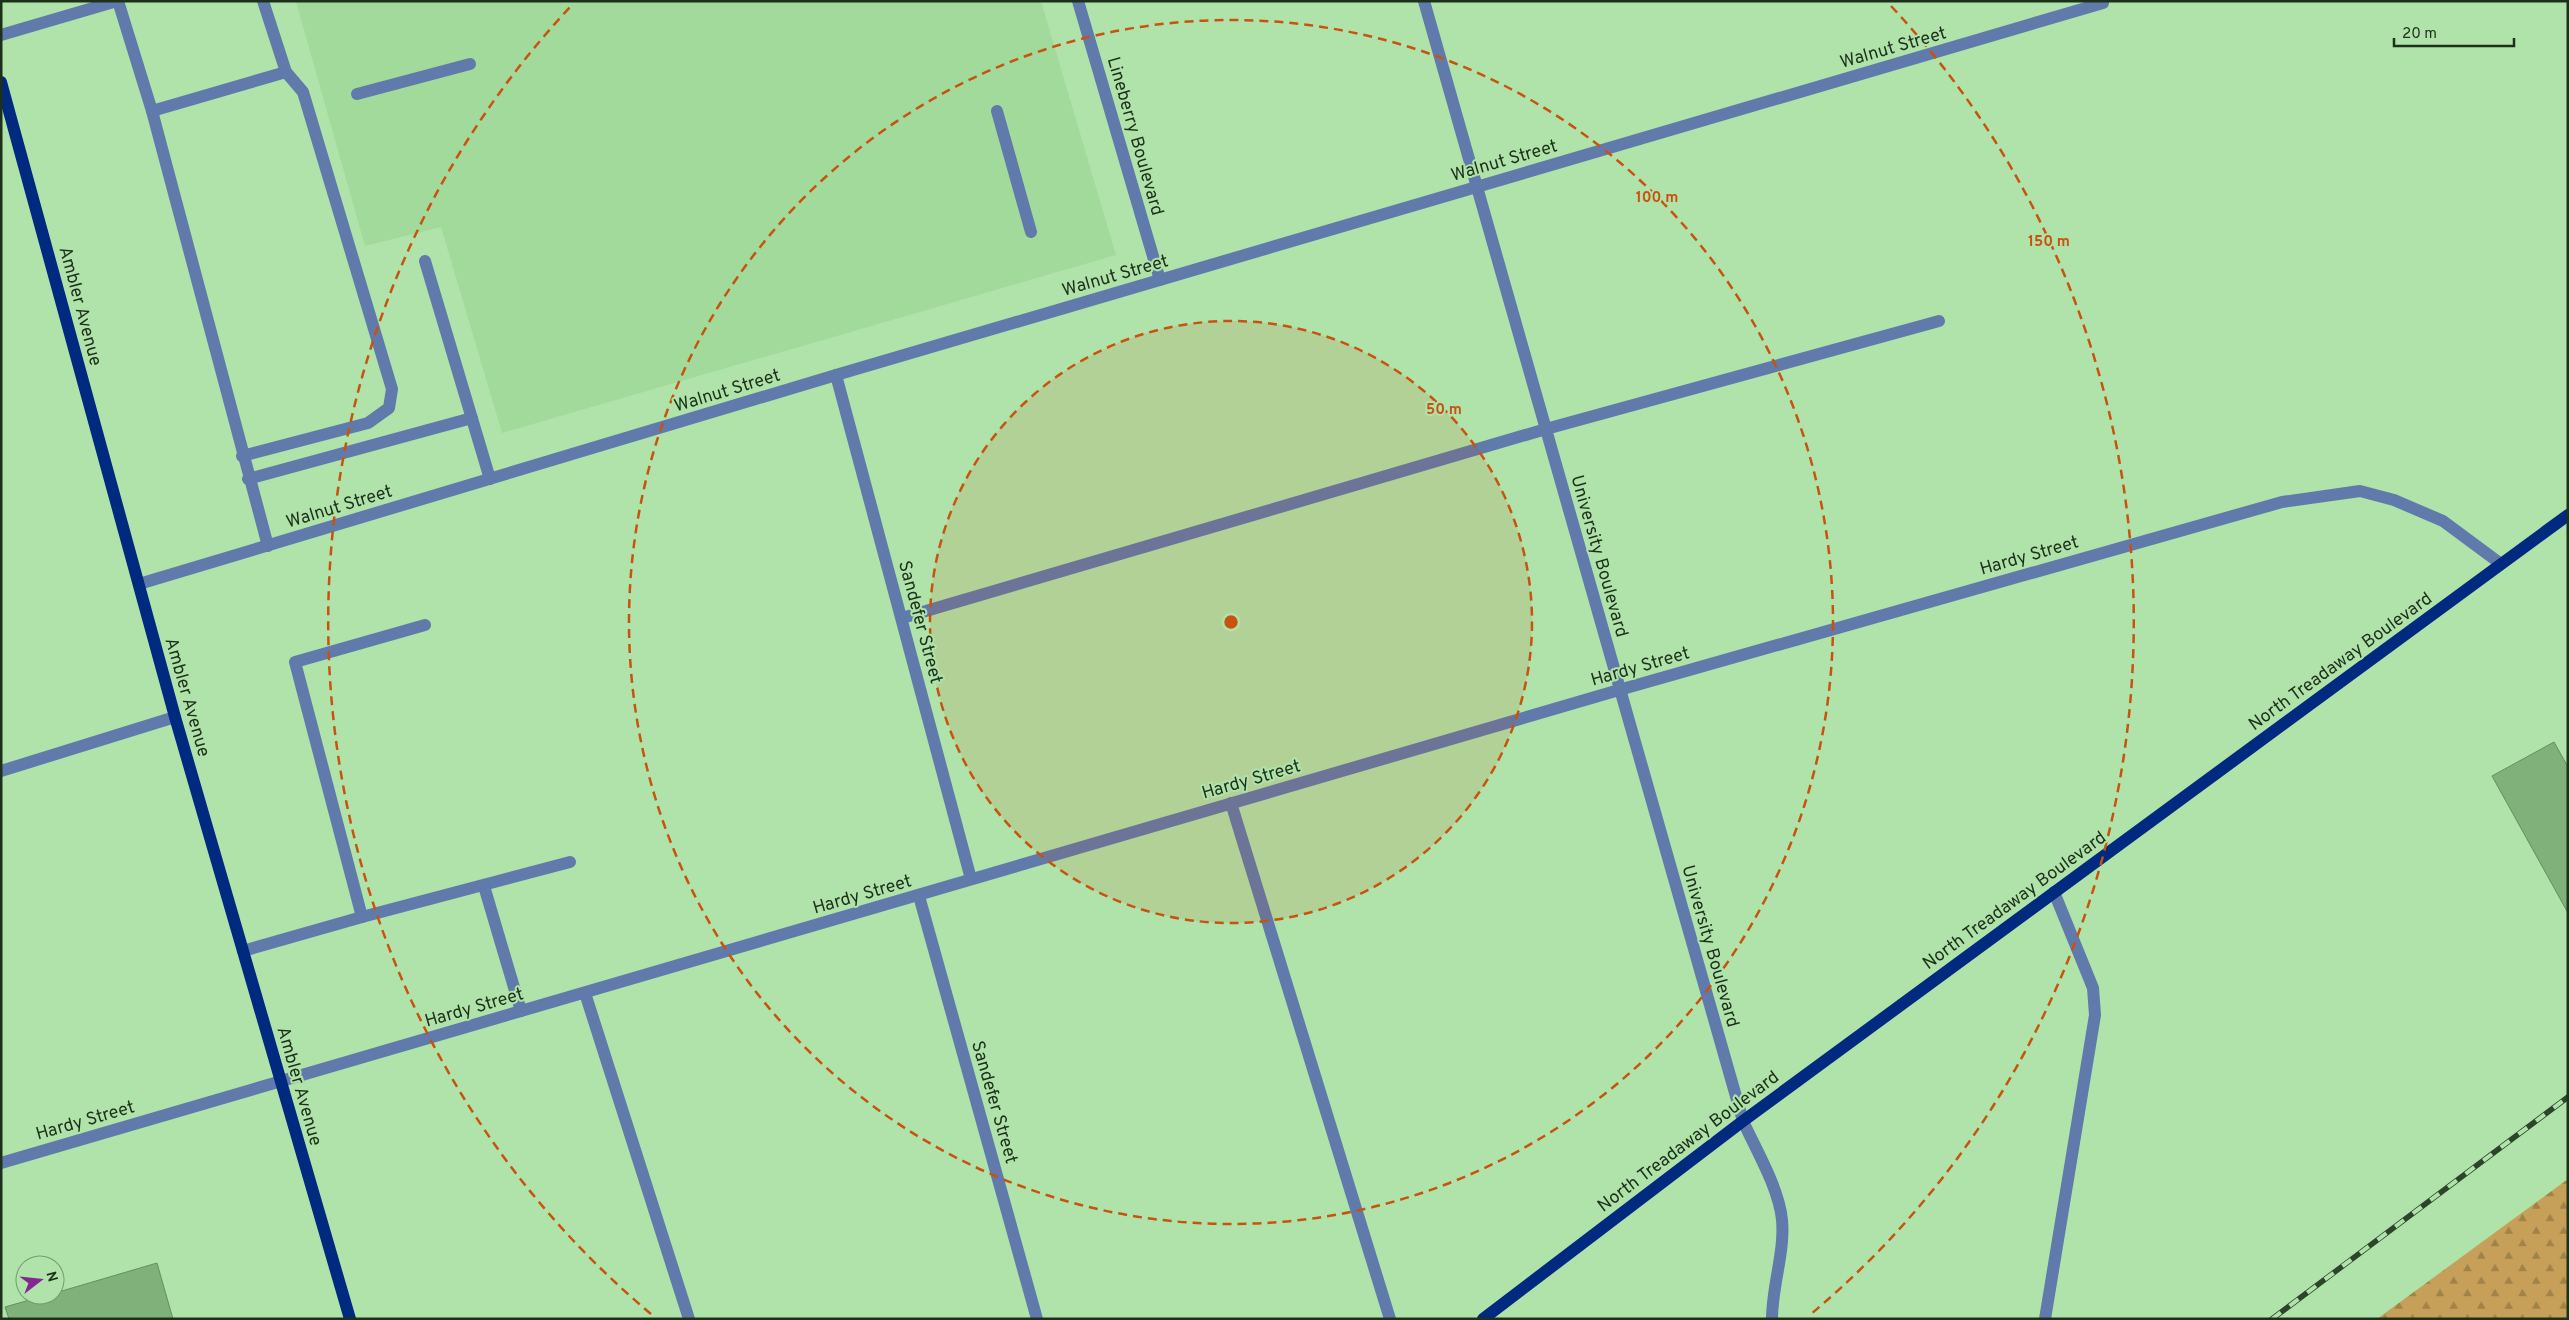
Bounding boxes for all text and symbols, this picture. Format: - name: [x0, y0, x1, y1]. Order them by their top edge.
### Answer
- scale bar: [2394, 15, 2514, 47]
- street label: Walnut Street: [1838, 22, 1949, 75]
- text: 20 m: [2402, 25, 2437, 44]
- street label: Lineberry Boulevard: [1101, 54, 1168, 219]
- street label: Walnut Street: [1449, 135, 1560, 188]
- text: 100 m: [1636, 189, 1678, 208]
- text: 150 m: [2028, 233, 2070, 252]
- street label: Ambler Avenue: [53, 244, 107, 369]
- street label: Walnut Street: [1060, 250, 1171, 303]
- street label: Walnut Street: [672, 364, 783, 418]
- text: 50 m: [1426, 401, 1462, 420]
- street label: University Boulevard: [1564, 473, 1633, 640]
- street label: Walnut Street: [284, 480, 395, 534]
- street label: Hardy Street: [1977, 531, 2081, 582]
- street label: Sandefer Street: [892, 558, 947, 686]
- street label: North Treadaway Boulevard: [2244, 588, 2437, 737]
- centre of rings: [1222, 613, 1240, 631]
- street label: Ambler Avenue: [159, 635, 215, 760]
- street label: Hardy Street: [1588, 642, 1692, 693]
- street label: Hardy Street: [1199, 755, 1303, 806]
- street label: North Treadaway Boulevard: [1918, 827, 2111, 976]
- street label: University Boulevard: [1675, 863, 1744, 1030]
- street label: Hardy Street: [810, 870, 914, 921]
- street label: Hardy Street: [422, 983, 526, 1034]
- street label: Ambler Avenue: [271, 1024, 327, 1149]
- street label: Sandefer Street: [965, 1038, 1022, 1166]
- street label: North Treadaway Boulevard: [1593, 1066, 1784, 1218]
- street label: Hardy Street: [33, 1096, 137, 1147]
- north arrow: [15, 1255, 65, 1305]
- text: N: [41, 1270, 61, 1284]

